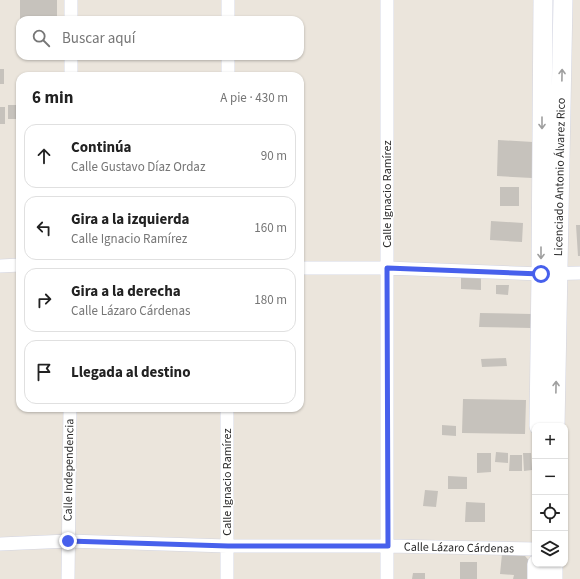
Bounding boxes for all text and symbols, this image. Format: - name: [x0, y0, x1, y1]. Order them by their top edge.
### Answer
- search box: [16, 16, 304, 60]
- icon: search: [30, 27, 52, 49]
- text: Buscar aquí: [62, 28, 135, 49]
- one-way arrow: [558, 69, 566, 82]
- text: 6 min: [32, 86, 73, 110]
- text: A pie · 430 m: [220, 89, 288, 107]
- street label: Licenciado Antonio Álvarez Rico: [550, 98, 570, 256]
- one-way arrow: [538, 116, 546, 129]
- text: Continúa: [71, 137, 132, 158]
- street label: Calle Ignacio Ramírez: [379, 140, 396, 248]
- icon: ahead: [33, 145, 55, 167]
- text: 90 m: [261, 147, 287, 165]
- text: Calle Gustavo Díaz Ordaz: [71, 158, 205, 176]
- text: Gira a la izquierda: [71, 209, 190, 230]
- icon: left: [33, 217, 55, 239]
- text: 160 m: [254, 219, 287, 237]
- text: Calle Ignacio Ramírez: [71, 230, 187, 248]
- one-way arrow: [537, 246, 545, 259]
- route start: [532, 265, 550, 283]
- text: Gira a la derecha: [71, 281, 181, 302]
- icon: right: [33, 289, 55, 311]
- text: 180 m: [254, 291, 287, 309]
- text: Calle Lázaro Cárdenas: [71, 302, 190, 320]
- icon: arrive: [33, 361, 55, 383]
- text: Llegada al destino: [71, 362, 191, 383]
- one-way arrow: [552, 381, 560, 394]
- street label: Calle Independencia: [60, 419, 78, 521]
- map controls: [532, 423, 568, 567]
- button: +: [532, 423, 568, 459]
- street label: Calle Ignacio Ramírez: [219, 428, 236, 536]
- button: −: [532, 459, 568, 495]
- button: locate: [532, 495, 568, 531]
- button: layers: [532, 531, 568, 567]
- route end: [59, 532, 77, 550]
- street label: Calle Lázaro Cárdenas: [404, 539, 514, 557]

